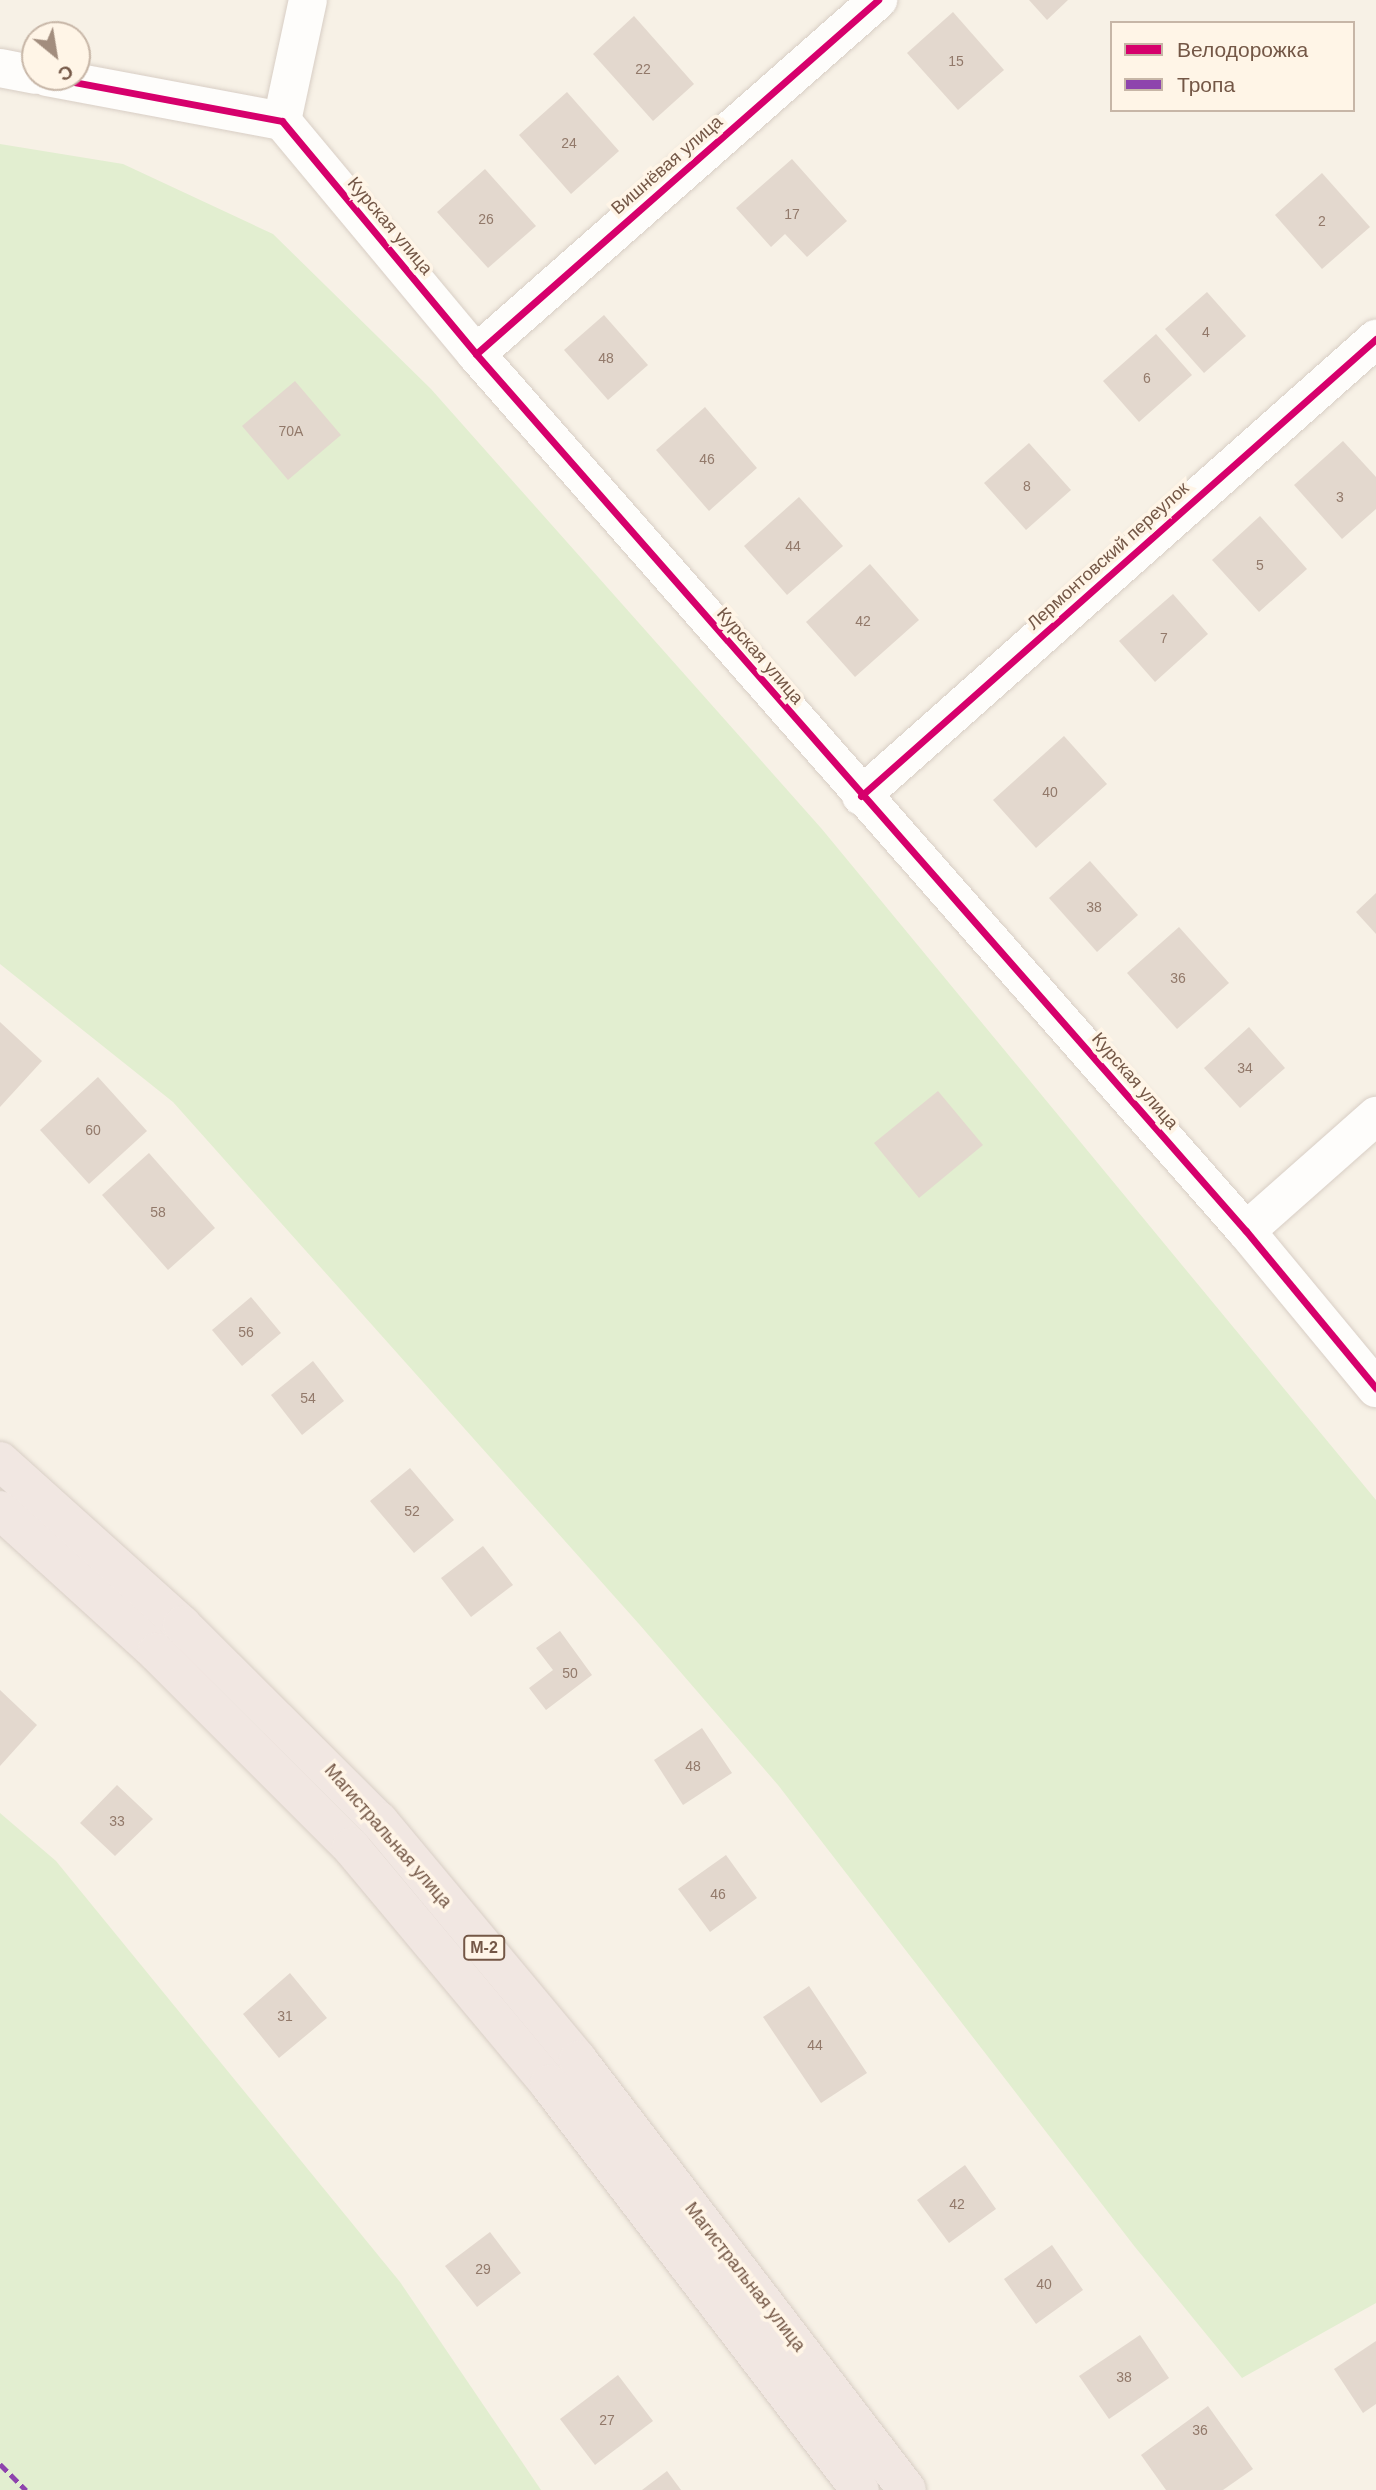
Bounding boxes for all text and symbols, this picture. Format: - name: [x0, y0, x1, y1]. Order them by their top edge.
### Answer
- north arrow: [21, 21, 91, 91]
- legend: [1110, 21, 1355, 112]
- text: Велодорожка: [1177, 38, 1308, 61]
- house number: 15: [948, 53, 964, 69]
- text: С: [55, 60, 77, 85]
- house number: 22: [635, 61, 651, 77]
- text: Тропа: [1177, 73, 1235, 96]
- street label: Вишнёвая улица: [607, 111, 727, 219]
- house number: 24: [561, 135, 577, 151]
- street label: Курская улица: [343, 173, 437, 279]
- house number: 17: [784, 206, 800, 222]
- house number: 26: [478, 211, 494, 227]
- house number: 2: [1318, 213, 1326, 229]
- house number: 4: [1202, 324, 1210, 340]
- house number: 48: [598, 350, 614, 366]
- house number: 6: [1143, 370, 1151, 386]
- house number: 70А: [279, 423, 303, 439]
- house number: 46: [699, 451, 715, 467]
- house number: 8: [1023, 478, 1031, 494]
- street label: Лермонтовский переулок: [1023, 478, 1193, 634]
- house number: 3: [1336, 489, 1344, 505]
- house number: 44: [785, 538, 801, 554]
- house number: 5: [1256, 557, 1264, 573]
- street label: Курская улица: [712, 603, 808, 709]
- house number: 42: [855, 613, 871, 629]
- house number: 7: [1160, 630, 1168, 646]
- house number: 40: [1042, 784, 1058, 800]
- house number: 38: [1086, 899, 1102, 915]
- house number: 36: [1170, 970, 1186, 986]
- street label: Курская улица: [1087, 1028, 1183, 1134]
- house number: 34: [1237, 1060, 1253, 1076]
- house number: 60: [85, 1122, 101, 1138]
- house number: 58: [150, 1204, 166, 1220]
- house number: 56: [238, 1324, 254, 1340]
- house number: 54: [300, 1390, 316, 1406]
- house number: 52: [404, 1503, 420, 1519]
- house number: 50: [562, 1665, 578, 1681]
- house number: 48: [685, 1758, 701, 1774]
- street label: Магистральная улица: [320, 1760, 456, 1912]
- house number: 33: [109, 1813, 125, 1829]
- house number: 46: [710, 1886, 726, 1902]
- road number: М-2: [463, 1936, 505, 1960]
- house number: 31: [277, 2008, 293, 2024]
- house number: 44: [807, 2037, 823, 2053]
- house number: 42: [949, 2196, 965, 2212]
- street label: Магистральная улица: [680, 2198, 810, 2356]
- house number: 29: [475, 2261, 491, 2277]
- house number: 40: [1036, 2276, 1052, 2292]
- house number: 38: [1116, 2369, 1132, 2385]
- house number: 27: [599, 2412, 615, 2428]
- house number: 36: [1192, 2422, 1208, 2438]

